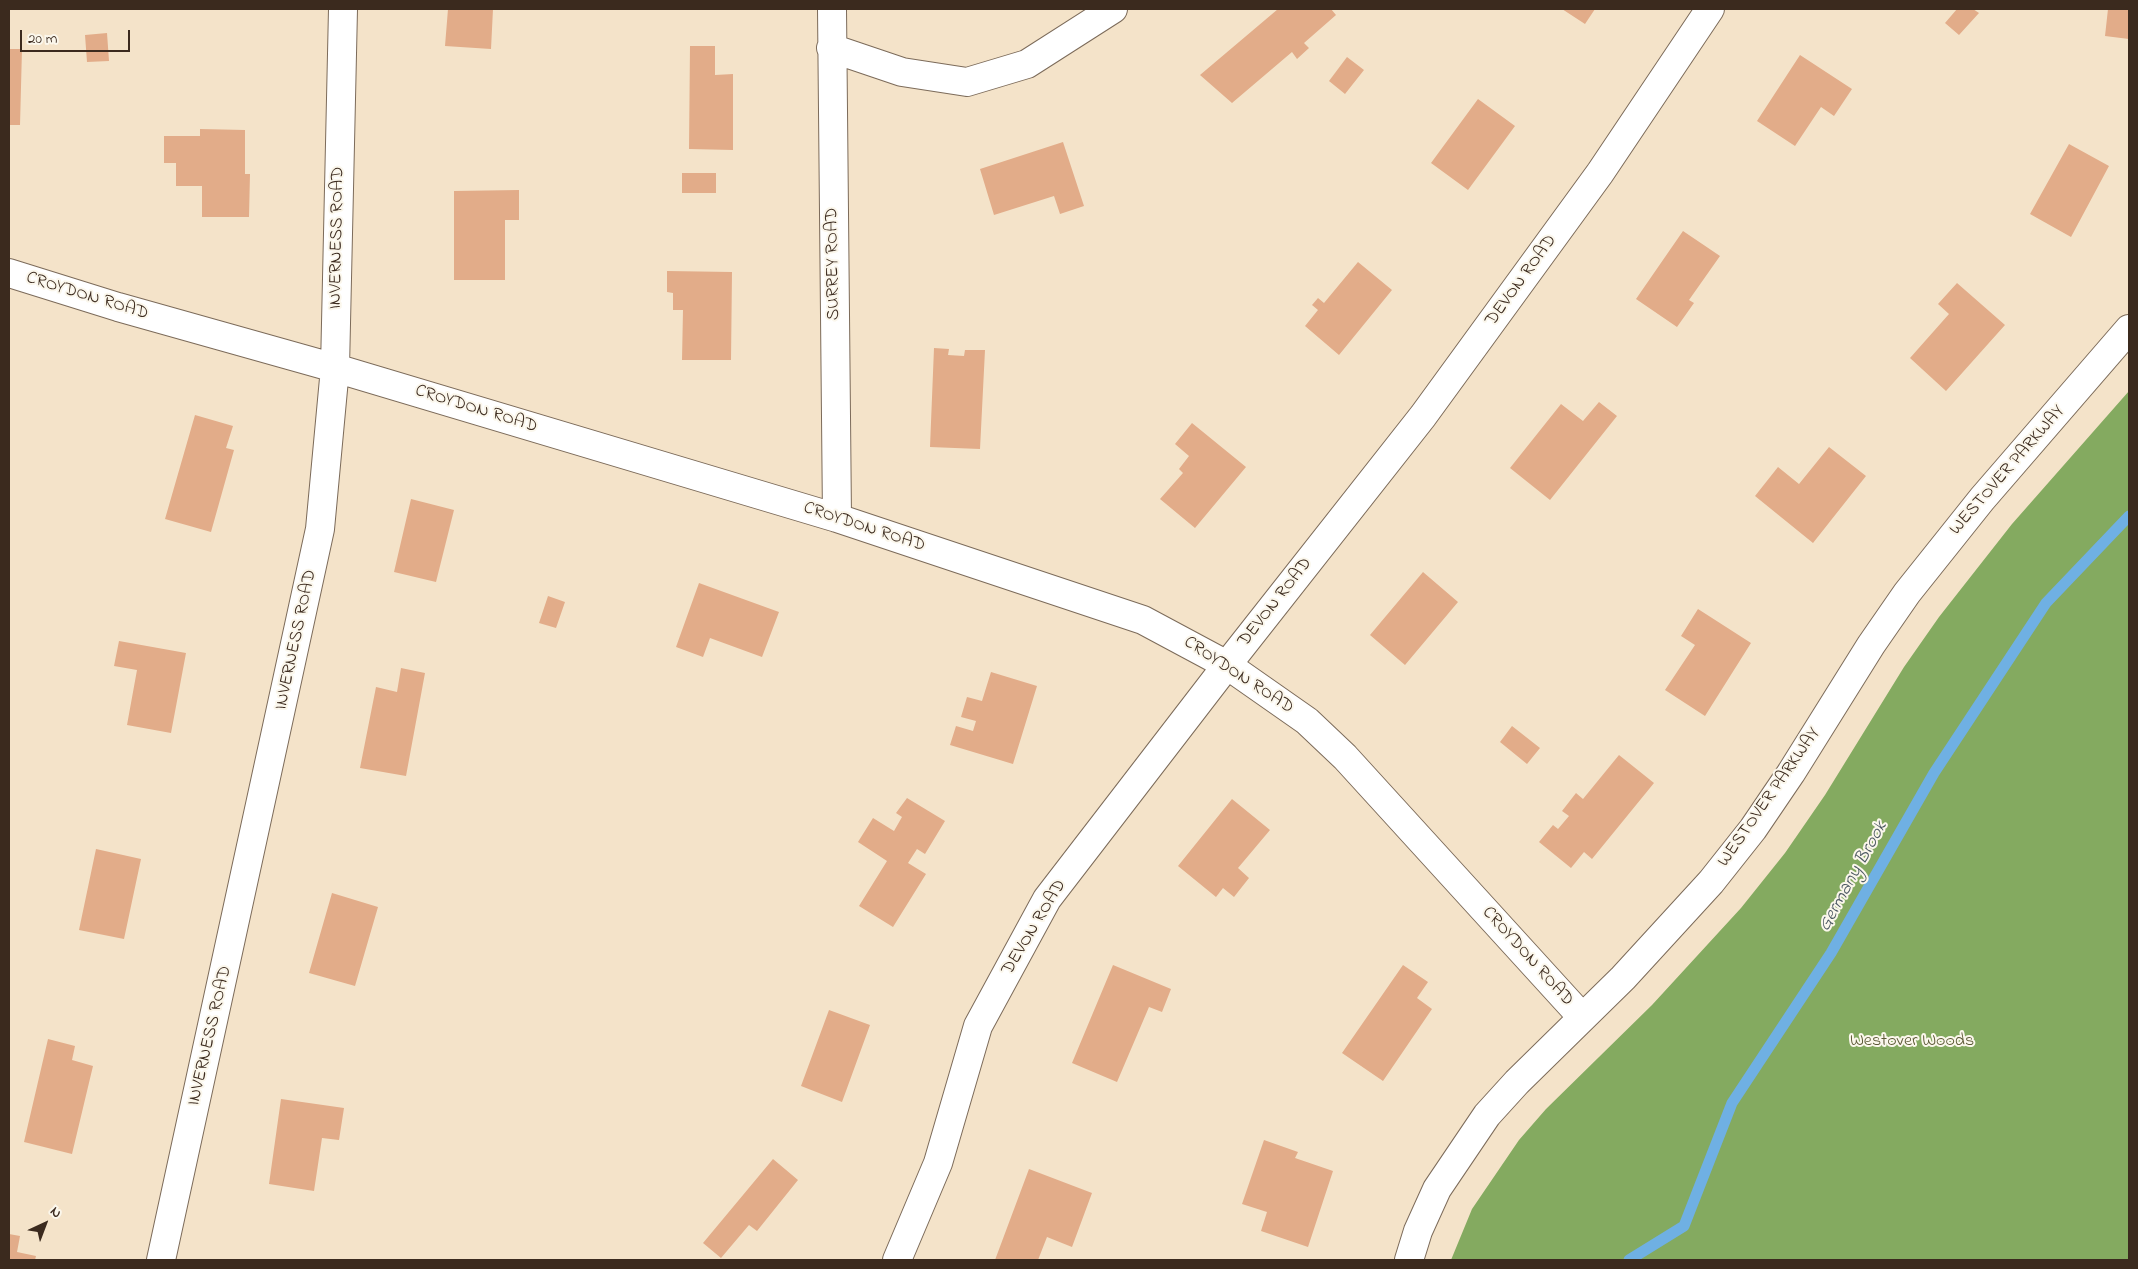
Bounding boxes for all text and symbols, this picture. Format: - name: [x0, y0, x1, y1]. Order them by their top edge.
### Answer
- scale bar: [22, 20, 132, 52]
- text: 20 m: [28, 28, 57, 50]
- street label: INVERNESS ROAD: [326, 167, 350, 309]
- street label: SURREY ROAD: [822, 207, 846, 321]
- street label: DEVON ROAD: [1482, 231, 1562, 331]
- street label: CROYDON ROAD: [23, 268, 151, 326]
- street label: CROYDON ROAD: [412, 381, 540, 439]
- street label: WESTOVER PARKWAY: [1946, 402, 2070, 540]
- street label: CROYDON ROAD: [800, 498, 928, 558]
- street label: DEVON ROAD: [1234, 554, 1318, 652]
- street label: INVERNESS ROAD: [272, 568, 322, 712]
- street label: CROYDON ROAD: [1179, 632, 1297, 720]
- street label: WESTOVER PARKWAY: [1714, 724, 1826, 872]
- water label: Germany Brook: [1814, 818, 1894, 936]
- street label: DEVON ROAD: [998, 876, 1072, 980]
- street label: CROYDON ROAD: [1477, 903, 1577, 1011]
- street label: INVERNESS ROAD: [184, 964, 238, 1108]
- park label: Westover Woods: [1850, 1031, 1974, 1053]
- north arrow: [20, 1199, 70, 1249]
- text: N: [45, 1202, 66, 1224]

